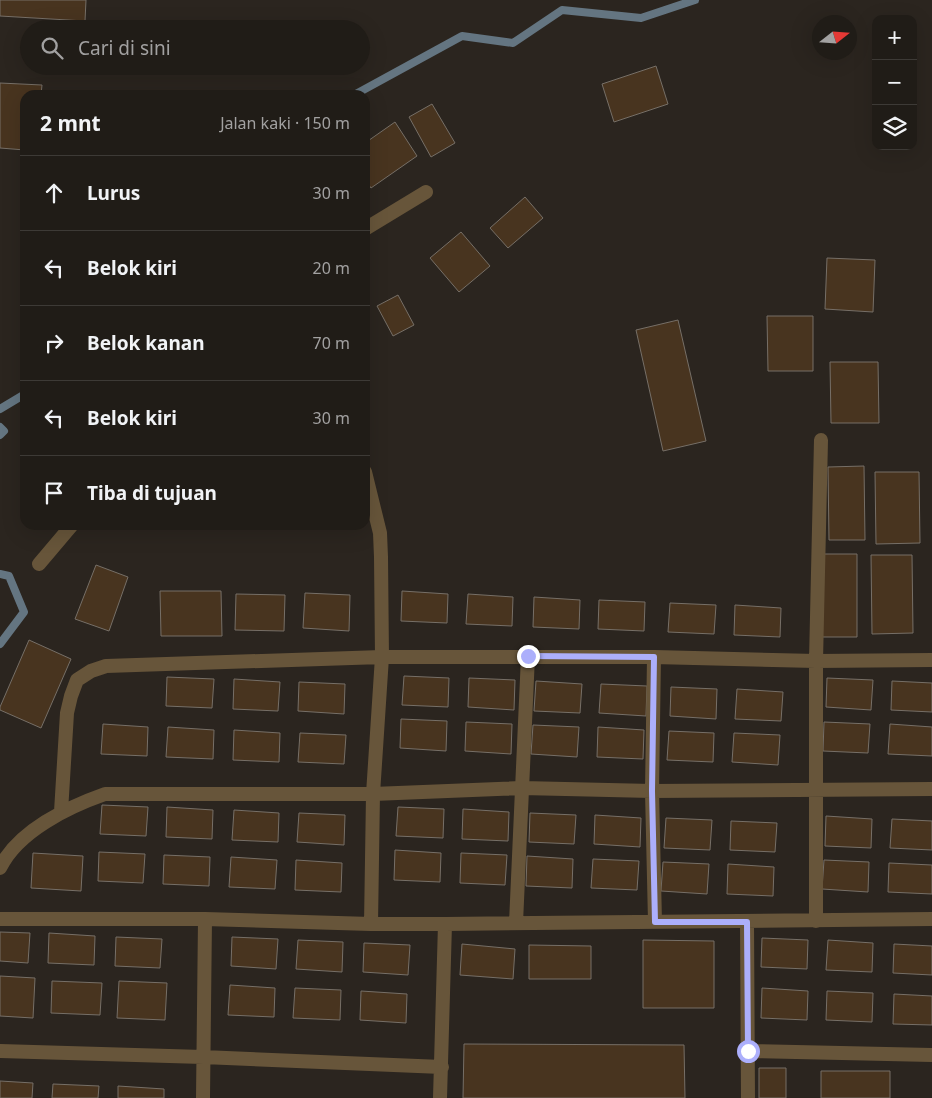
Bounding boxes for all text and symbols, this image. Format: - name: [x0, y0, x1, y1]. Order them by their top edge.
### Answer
- north arrow: [812, 15, 857, 60]
- map controls: [872, 15, 917, 150]
- button: +: [872, 15, 917, 60]
- search box: [20, 20, 370, 75]
- icon: search: [38, 34, 66, 62]
- text: Cari di sini: [78, 35, 171, 61]
- button: −: [872, 60, 917, 105]
- button: layers: [872, 105, 917, 150]
- text: 2 mnt: [40, 109, 101, 137]
- text: Jalan kaki · 150 m: [220, 112, 350, 134]
- icon: ahead: [40, 179, 68, 207]
- text: Lurus: [87, 180, 140, 206]
- text: 30 m: [313, 182, 350, 204]
- icon: left: [40, 254, 68, 282]
- text: Belok kiri: [87, 255, 177, 281]
- text: 20 m: [313, 257, 350, 279]
- icon: right: [40, 329, 68, 357]
- text: Belok kanan: [87, 330, 204, 356]
- text: 70 m: [313, 332, 350, 354]
- icon: left: [40, 404, 68, 432]
- text: Belok kiri: [87, 405, 177, 431]
- text: 30 m: [313, 407, 350, 429]
- icon: arrive: [40, 479, 68, 507]
- text: Tiba di tujuan: [87, 480, 217, 506]
- route end: [517, 645, 540, 668]
- route start: [737, 1040, 760, 1063]

